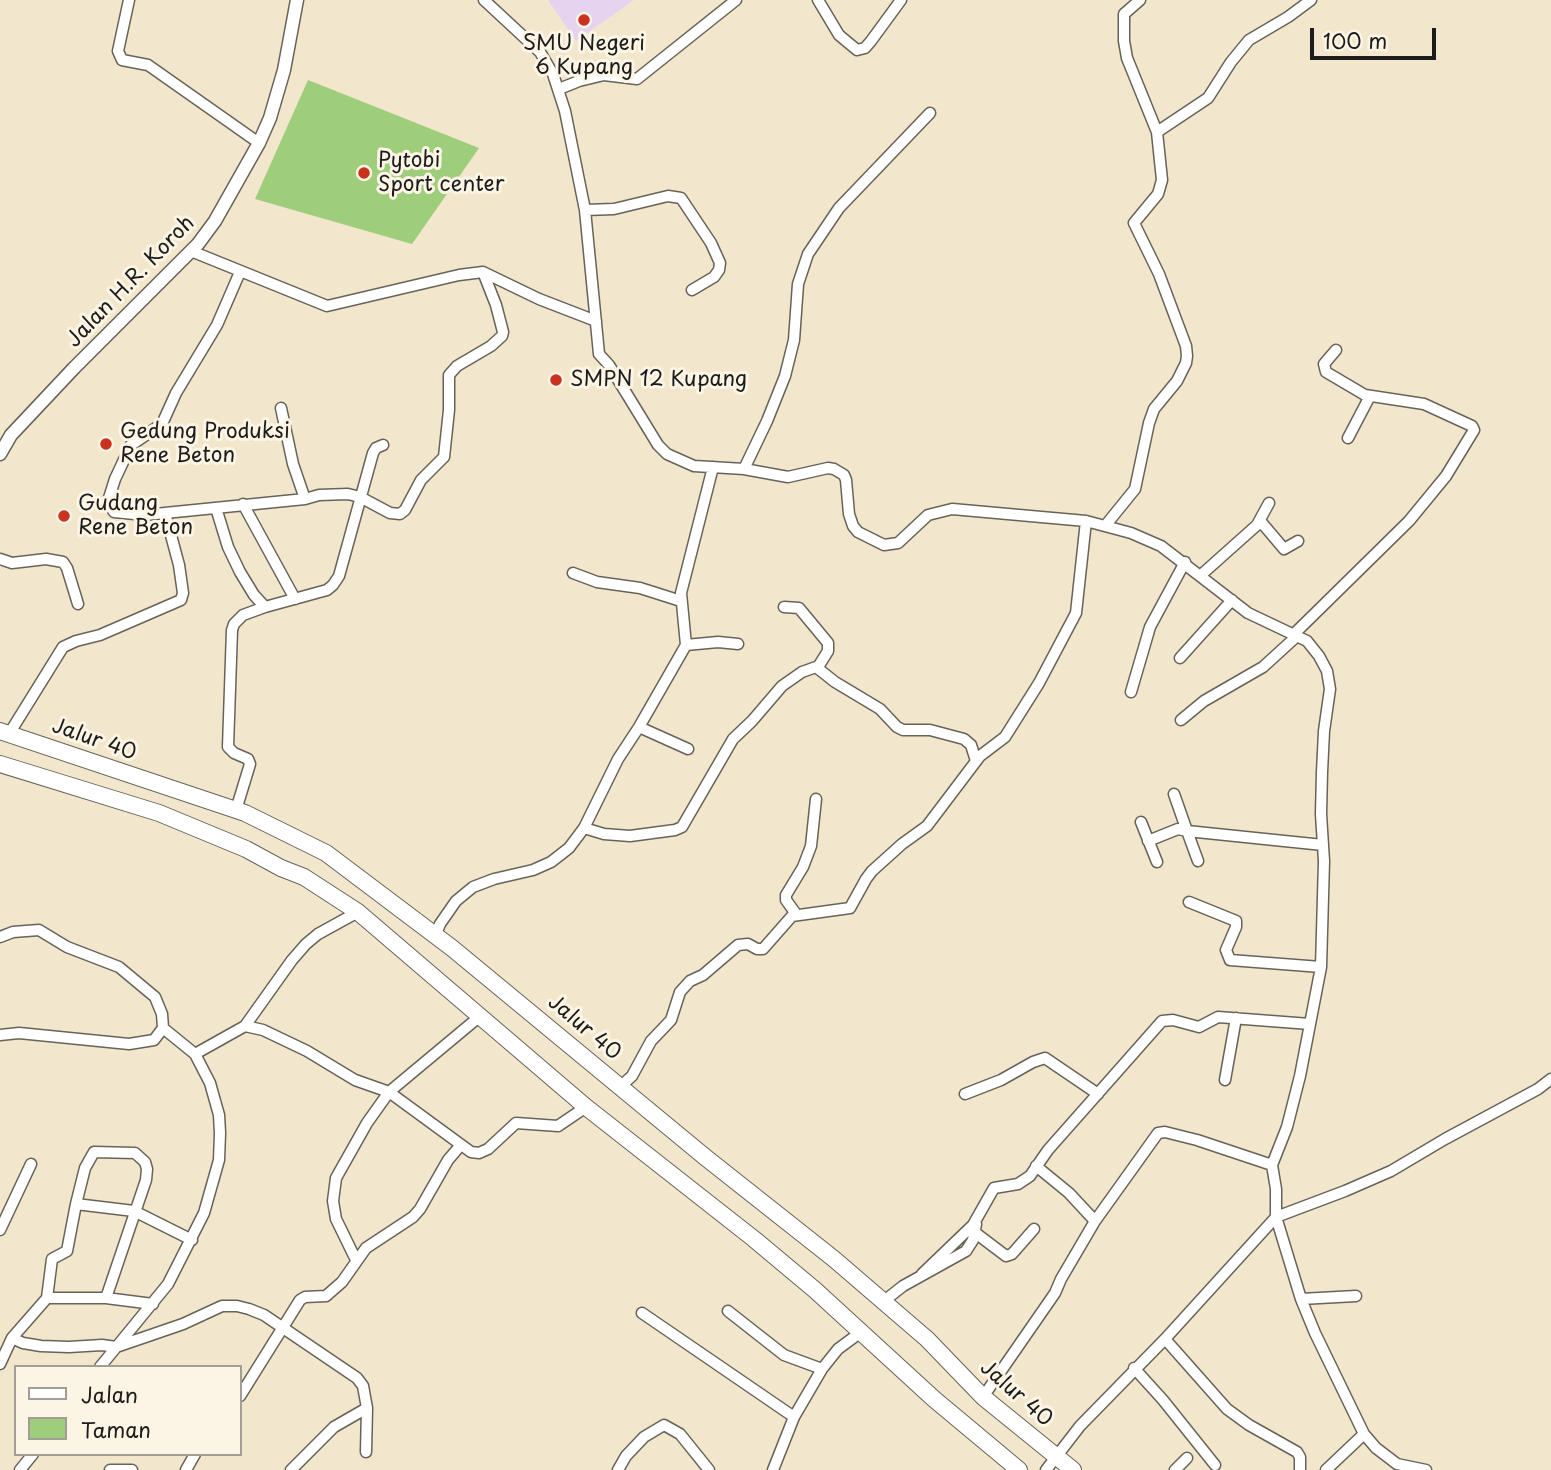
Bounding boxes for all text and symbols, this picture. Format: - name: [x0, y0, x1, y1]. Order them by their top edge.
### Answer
- marker: SMU Negeri 6 Kupang: [576, 12, 592, 28]
- scale bar: [1313, 14, 1439, 58]
- text: 100 m: [1323, 24, 1387, 56]
- place label: SMU Negeri 6 Kupang: [523, 31, 645, 81]
- place label: Pytobi Sport center: [378, 148, 505, 198]
- marker: Pytobi Sport center: [356, 165, 372, 181]
- street label: Jalan H.R. Koroh: [62, 211, 200, 353]
- place label: SMPN 12 Kupang: [570, 367, 747, 393]
- marker: SMPN 12 Kupang: [548, 372, 564, 388]
- place label: Gedung Produksi Rene Beton: [120, 419, 290, 469]
- marker: Gedung Produksi Rene Beton: [98, 436, 114, 452]
- place label: Gudang Rene Beton: [78, 491, 193, 541]
- marker: Gudang Rene Beton: [56, 508, 72, 524]
- street label: Jalur 40: [48, 714, 140, 766]
- street label: Jalur 40: [542, 990, 626, 1066]
- street label: Jalur 40: [975, 1356, 1057, 1432]
- legend: [14, 1365, 242, 1456]
- text: Jalan: [81, 1378, 138, 1410]
- text: Taman: [81, 1413, 151, 1445]

